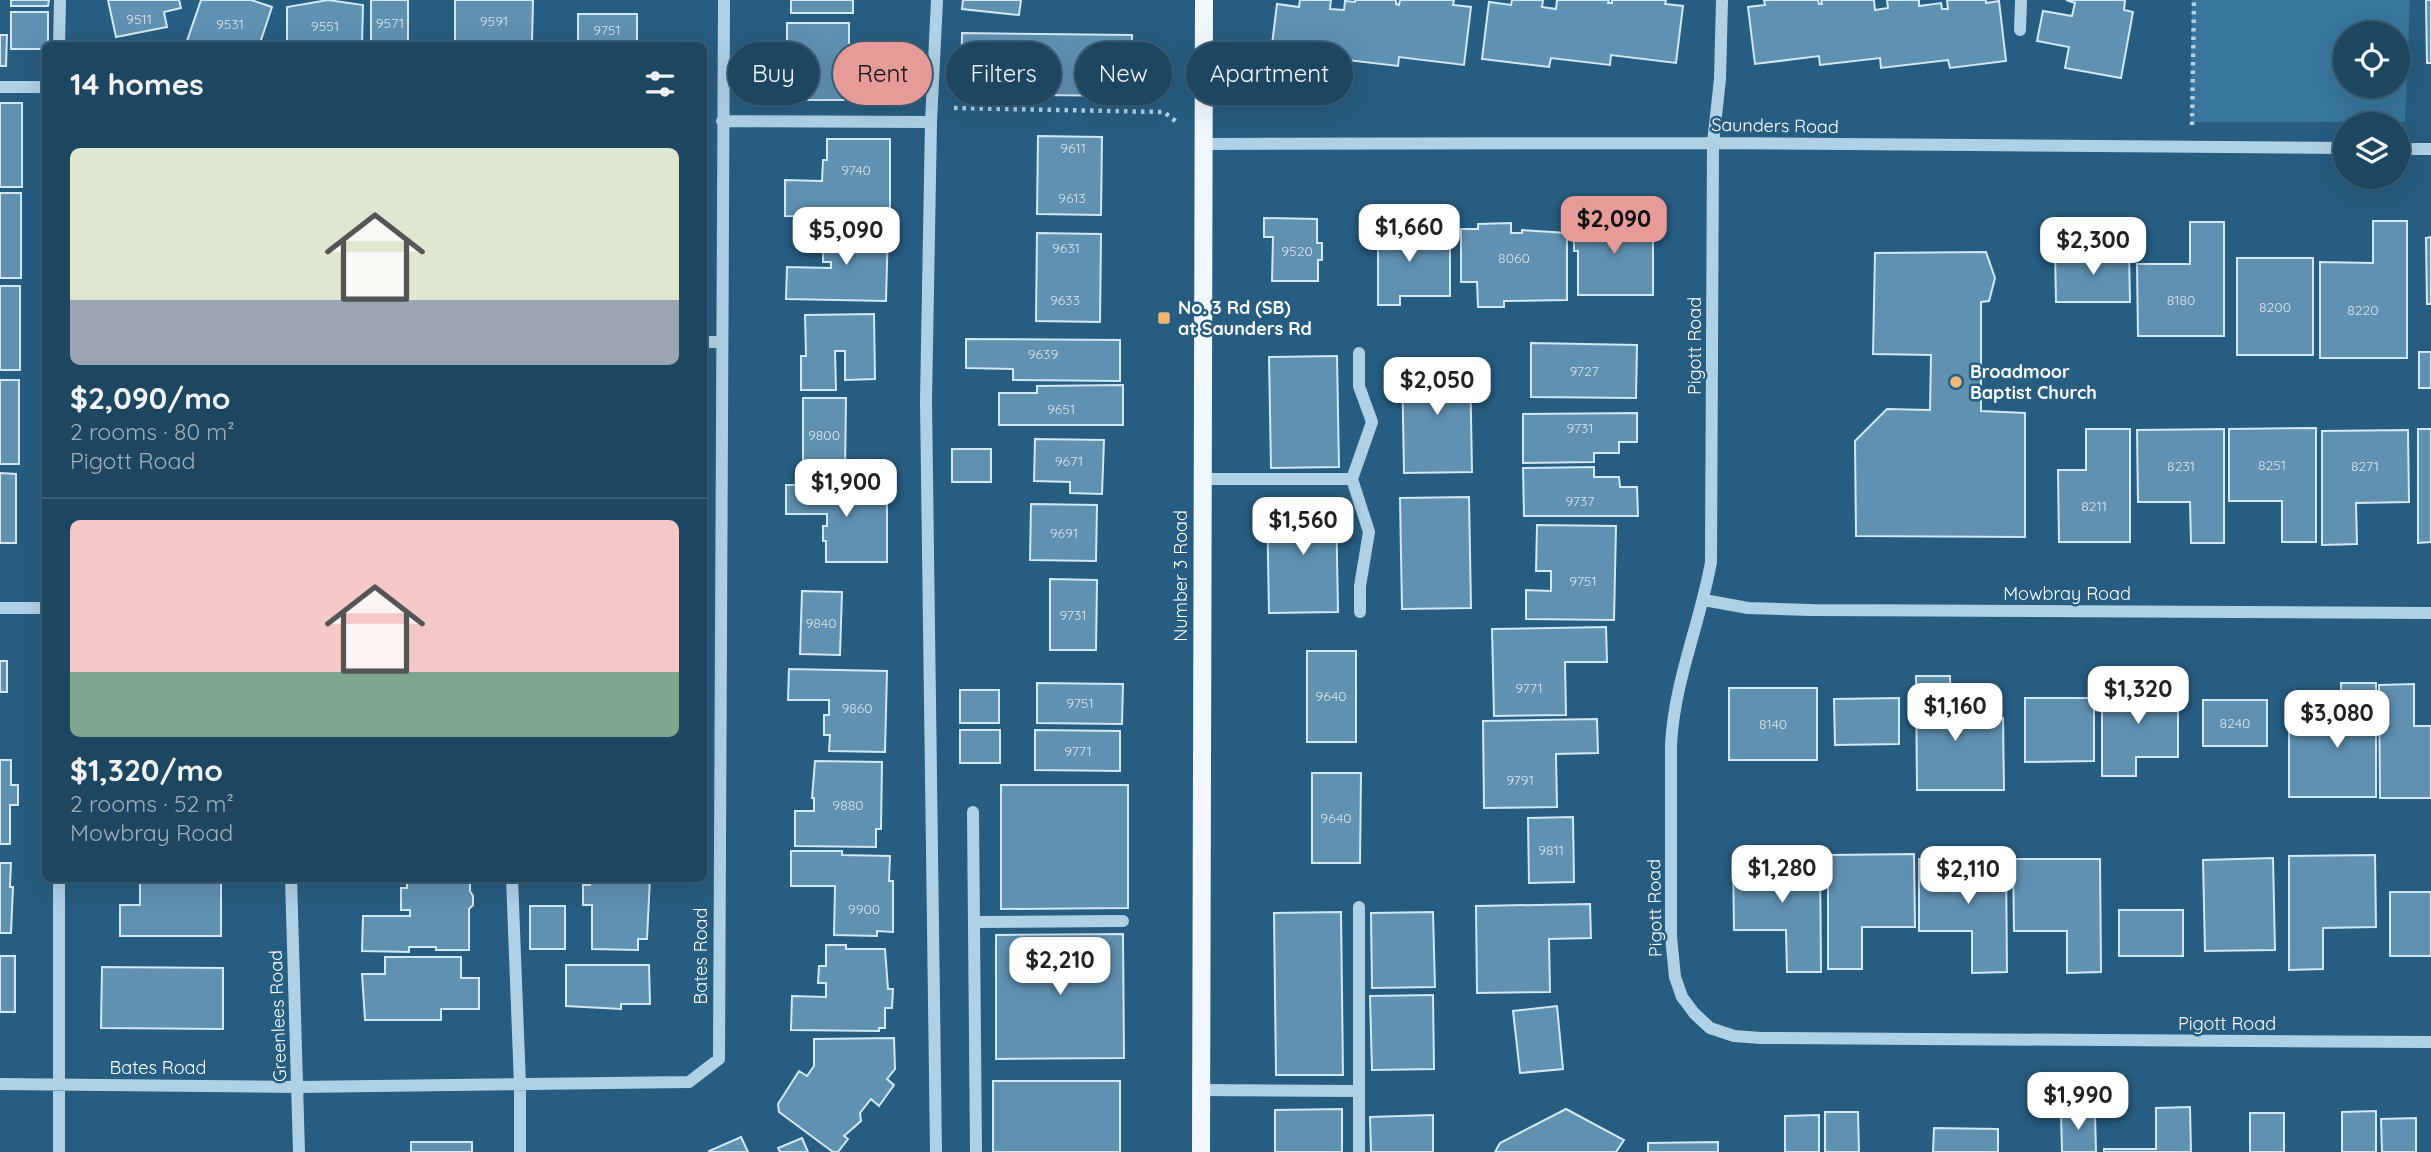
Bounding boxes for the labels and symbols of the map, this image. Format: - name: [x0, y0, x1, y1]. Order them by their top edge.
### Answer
- house number: 9511: [126, 10, 152, 28]
- house number: 9591: [480, 12, 508, 30]
- house number: 9571: [376, 14, 404, 32]
- house number: 9531: [216, 15, 244, 33]
- house number: 9551: [311, 17, 339, 35]
- house number: 9751: [593, 21, 621, 39]
- street label: Saunders Road: [1711, 113, 1839, 138]
- house number: 9611: [1060, 139, 1086, 157]
- house number: 9740: [841, 161, 871, 179]
- house number: 9613: [1058, 189, 1086, 207]
- pin: $2,090: [1557, 196, 1671, 256]
- pin: $1,660: [1352, 204, 1466, 264]
- pin: $5,090: [789, 208, 903, 267]
- pin: $2,300: [2036, 218, 2150, 277]
- house number: 9631: [1052, 239, 1080, 257]
- house number: 9520: [1281, 242, 1313, 260]
- house number: 8060: [1498, 249, 1530, 267]
- house number: 9633: [1050, 291, 1080, 309]
- house number: 8180: [2167, 291, 2195, 309]
- place label: No. 3 Rd (SB) at Saunders Rd: [1178, 296, 1312, 340]
- street label: Pigott Road: [1683, 297, 1706, 395]
- house number: 8200: [2259, 298, 2291, 316]
- house number: 8220: [2347, 301, 2379, 319]
- marker: No. 3 Rd (SB) at Saunders Rd: [1156, 310, 1172, 326]
- house number: 9639: [1028, 345, 1058, 363]
- pin: $2,050: [1380, 358, 1494, 417]
- place label: Broadmoor Baptist Church: [1970, 360, 2097, 404]
- house number: 9727: [1569, 362, 1599, 380]
- marker: Broadmoor Baptist Church: [1948, 374, 1964, 390]
- house number: 9651: [1047, 400, 1075, 418]
- house number: 9731: [1566, 419, 1594, 437]
- house number: 9800: [808, 426, 840, 444]
- house number: 9671: [1055, 452, 1083, 470]
- house number: 8251: [2258, 456, 2286, 474]
- house number: 8231: [2167, 457, 2195, 475]
- house number: 8271: [2351, 457, 2379, 475]
- pin: $1,900: [789, 460, 903, 519]
- house number: 9737: [1565, 492, 1595, 510]
- house number: 8211: [2081, 497, 2107, 515]
- pin: $1,560: [1246, 498, 1360, 557]
- street label: Number 3 Road: [1169, 510, 1192, 642]
- house number: 9691: [1050, 524, 1078, 542]
- house number: 9751: [1569, 572, 1597, 590]
- street label: Mowbray Road: [2003, 582, 2131, 605]
- house number: 9731: [1059, 606, 1087, 624]
- house number: 9840: [805, 614, 837, 632]
- pin: $1,320: [2081, 666, 2195, 726]
- house number: 9771: [1515, 679, 1543, 697]
- pin: $1,160: [1898, 684, 2012, 743]
- house number: 9640: [1315, 687, 1347, 705]
- pin: $3,080: [2280, 690, 2394, 750]
- house number: 9751: [1066, 694, 1094, 712]
- house number: 9860: [841, 699, 873, 717]
- house number: 8240: [2220, 714, 2250, 732]
- house number: 8140: [1759, 715, 1787, 733]
- house number: 9771: [1064, 742, 1092, 760]
- house number: 9791: [1506, 771, 1534, 789]
- house number: 9880: [832, 796, 864, 814]
- house number: 9640: [1320, 809, 1352, 827]
- house number: 9811: [1538, 841, 1564, 859]
- pin: $1,280: [1725, 846, 1839, 905]
- pin: $2,110: [1911, 846, 2025, 906]
- street label: Pigott Road: [1642, 859, 1667, 957]
- house number: 9900: [848, 900, 880, 918]
- street label: Bates Road: [689, 908, 712, 1004]
- pin: $2,210: [1003, 937, 1117, 997]
- street label: Greenlees Road: [264, 950, 291, 1082]
- street label: Pigott Road: [2178, 1012, 2276, 1035]
- street label: Bates Road: [110, 1056, 206, 1079]
- pin: $1,990: [2021, 1072, 2135, 1132]

